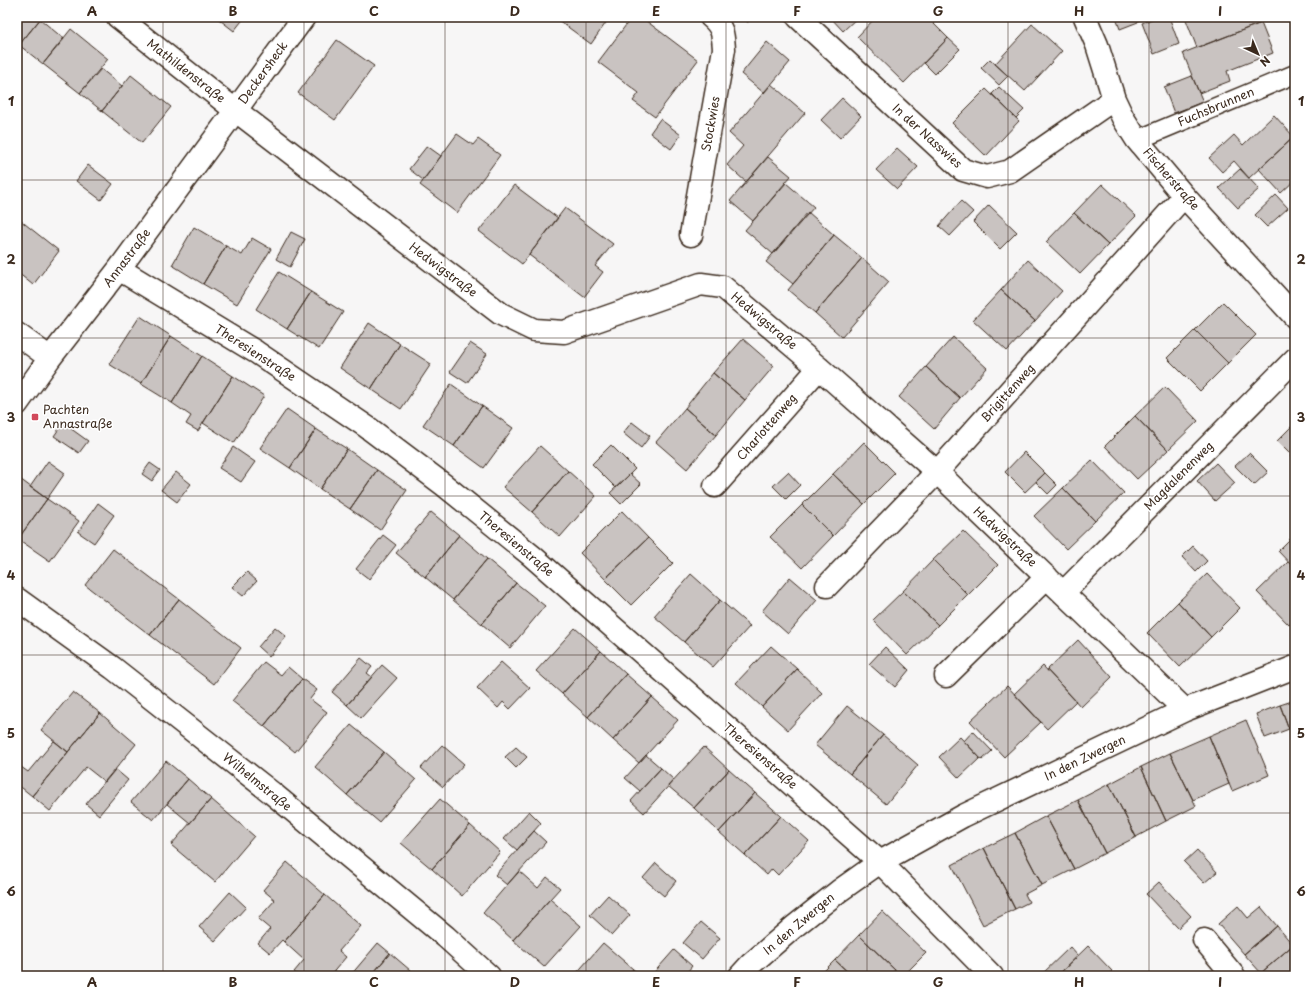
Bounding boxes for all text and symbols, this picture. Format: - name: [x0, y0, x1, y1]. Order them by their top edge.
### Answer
- text: A: [87, 1, 97, 20]
- text: B: [229, 1, 238, 20]
- text: C: [369, 1, 379, 20]
- text: D: [510, 1, 520, 20]
- text: E: [652, 1, 660, 20]
- text: F: [793, 1, 801, 20]
- text: G: [933, 1, 943, 20]
- text: H: [1074, 1, 1084, 20]
- text: I: [1218, 1, 1222, 20]
- street label: Mathildenstraße: [144, 34, 230, 107]
- north arrow: [1238, 34, 1278, 74]
- street label: Deckersheck: [233, 37, 291, 108]
- text: N: [1256, 52, 1274, 71]
- street label: Fuchsbrunnen: [1175, 82, 1257, 130]
- text: 1: [8, 91, 14, 110]
- text: 1: [1298, 91, 1304, 110]
- street label: Stockwies: [696, 94, 724, 153]
- street label: In der Nasswies: [889, 99, 967, 172]
- street label: Fischerstraße: [1139, 143, 1204, 214]
- street label: Annastraße: [98, 224, 154, 290]
- street label: Hedwigstraße: [406, 238, 481, 301]
- text: 2: [6, 249, 16, 268]
- text: 2: [1296, 249, 1306, 268]
- street label: Hedwigstraße: [728, 287, 802, 353]
- street label: Theresienstraße: [211, 319, 300, 385]
- street label: Brigittenweg: [976, 359, 1038, 426]
- street label: Charlottenweg: [732, 389, 800, 464]
- place label: Pachten Annastraße: [43, 400, 112, 432]
- text: 3: [7, 407, 16, 426]
- text: 3: [1297, 407, 1306, 426]
- marker: Pachten Annastraße: [30, 412, 40, 422]
- street label: Magdalenenweg: [1139, 436, 1217, 514]
- street label: Hedwigstraße: [970, 502, 1042, 571]
- street label: Theresienstraße: [475, 506, 558, 580]
- text: 4: [7, 565, 16, 584]
- text: 4: [1297, 565, 1306, 584]
- street label: Theresienstraße: [720, 718, 802, 793]
- text: 5: [7, 723, 15, 742]
- text: 5: [1297, 723, 1305, 742]
- street label: In den Zwergen: [1041, 730, 1128, 785]
- street label: Wilhelmstraße: [219, 748, 296, 815]
- text: 6: [6, 881, 16, 900]
- text: 6: [1296, 881, 1306, 900]
- street label: In den Zwergen: [759, 888, 838, 958]
- text: A: [87, 972, 97, 991]
- text: B: [229, 972, 238, 991]
- text: C: [369, 972, 379, 991]
- text: D: [510, 972, 520, 991]
- text: E: [652, 972, 660, 991]
- text: F: [793, 972, 801, 991]
- text: G: [933, 972, 943, 991]
- text: H: [1074, 972, 1084, 991]
- text: I: [1218, 972, 1222, 991]

